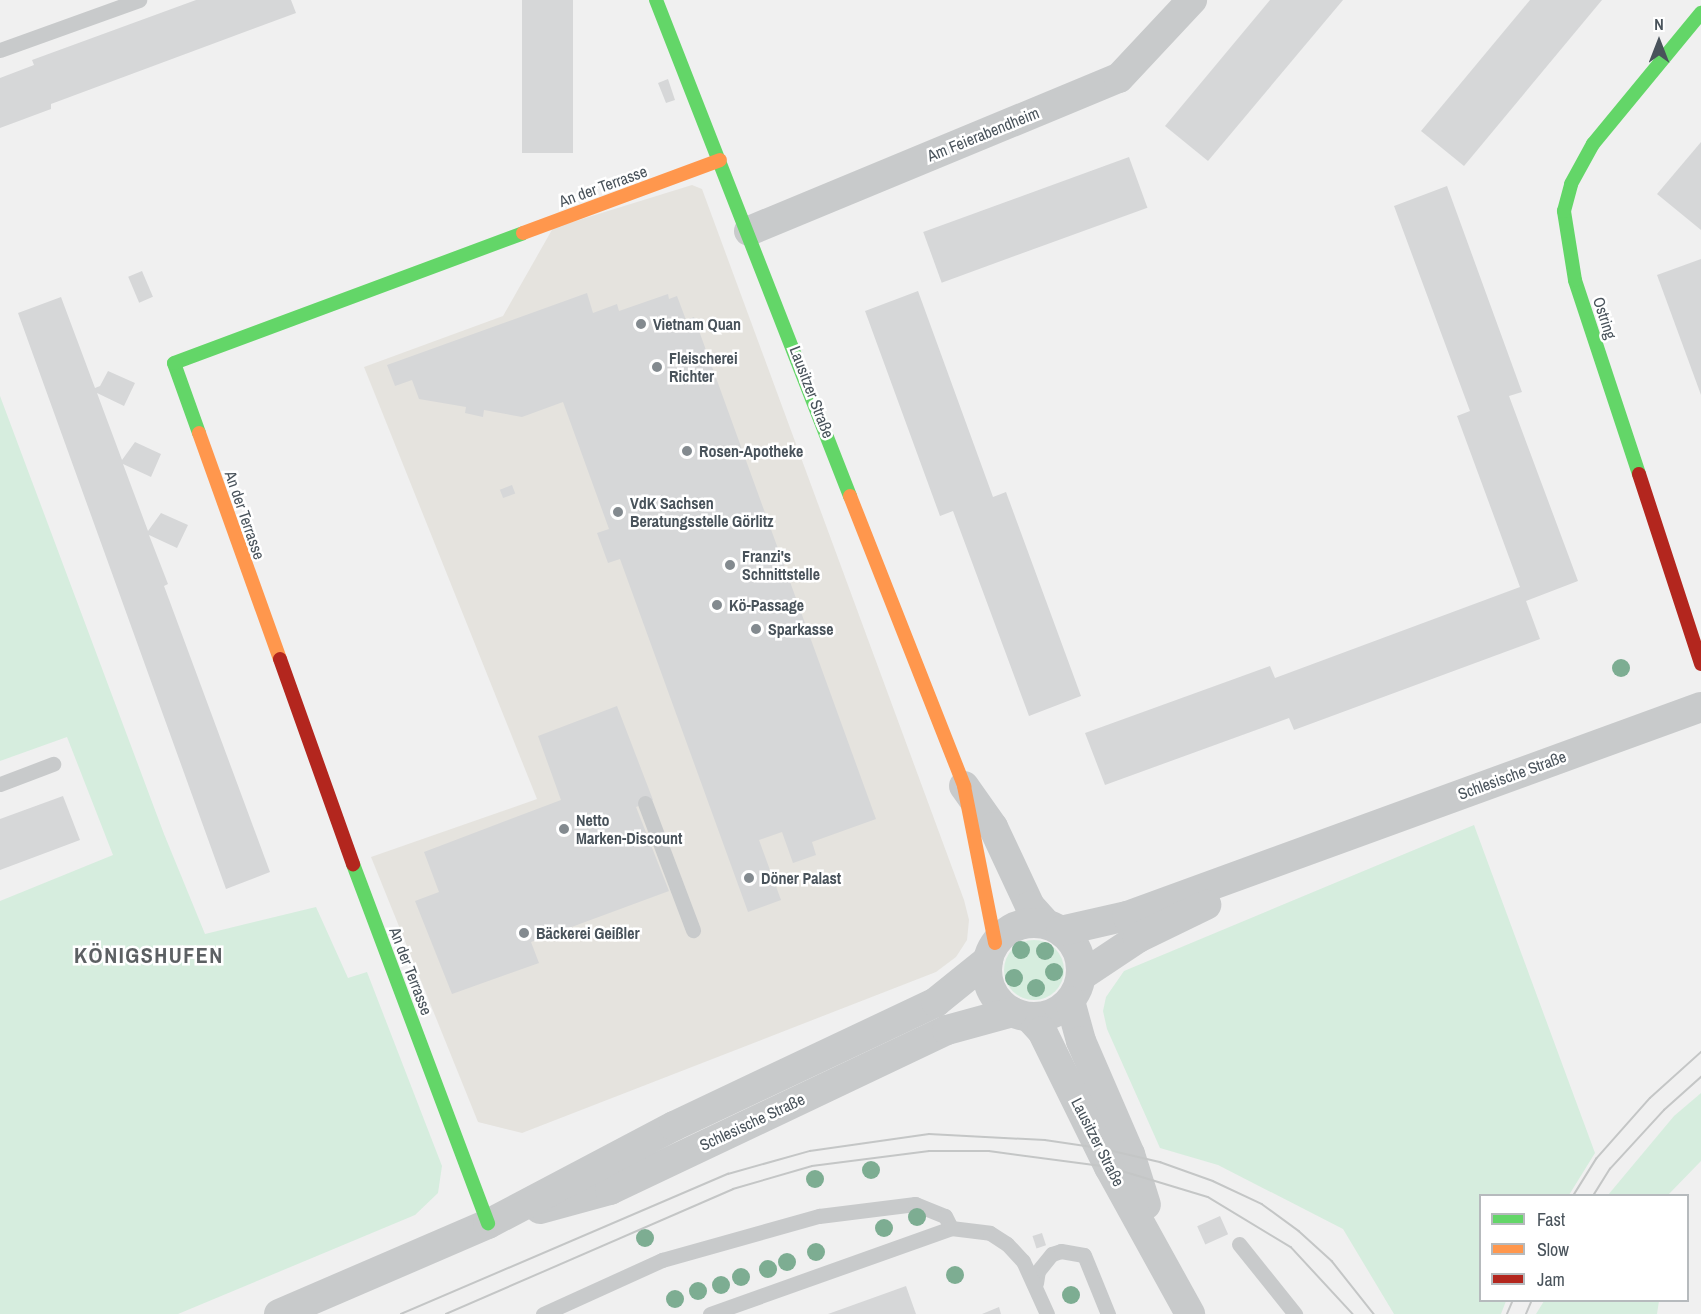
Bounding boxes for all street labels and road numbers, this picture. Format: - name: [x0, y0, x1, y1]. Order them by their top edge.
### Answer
- street label: Am Feierabendheim: [924, 103, 1042, 165]
- street label: An der Terrasse: [556, 161, 650, 211]
- street label: Ostring: [1589, 295, 1621, 341]
- street label: Lausitzer Straße: [786, 343, 838, 441]
- street label: An der Terrasse: [221, 468, 269, 562]
- street label: Schlesische Straße: [1455, 747, 1569, 803]
- street label: An der Terrasse: [385, 924, 437, 1018]
- street label: Schlesische Straße: [696, 1089, 808, 1155]
- street label: Lausitzer Straße: [1067, 1094, 1129, 1190]

